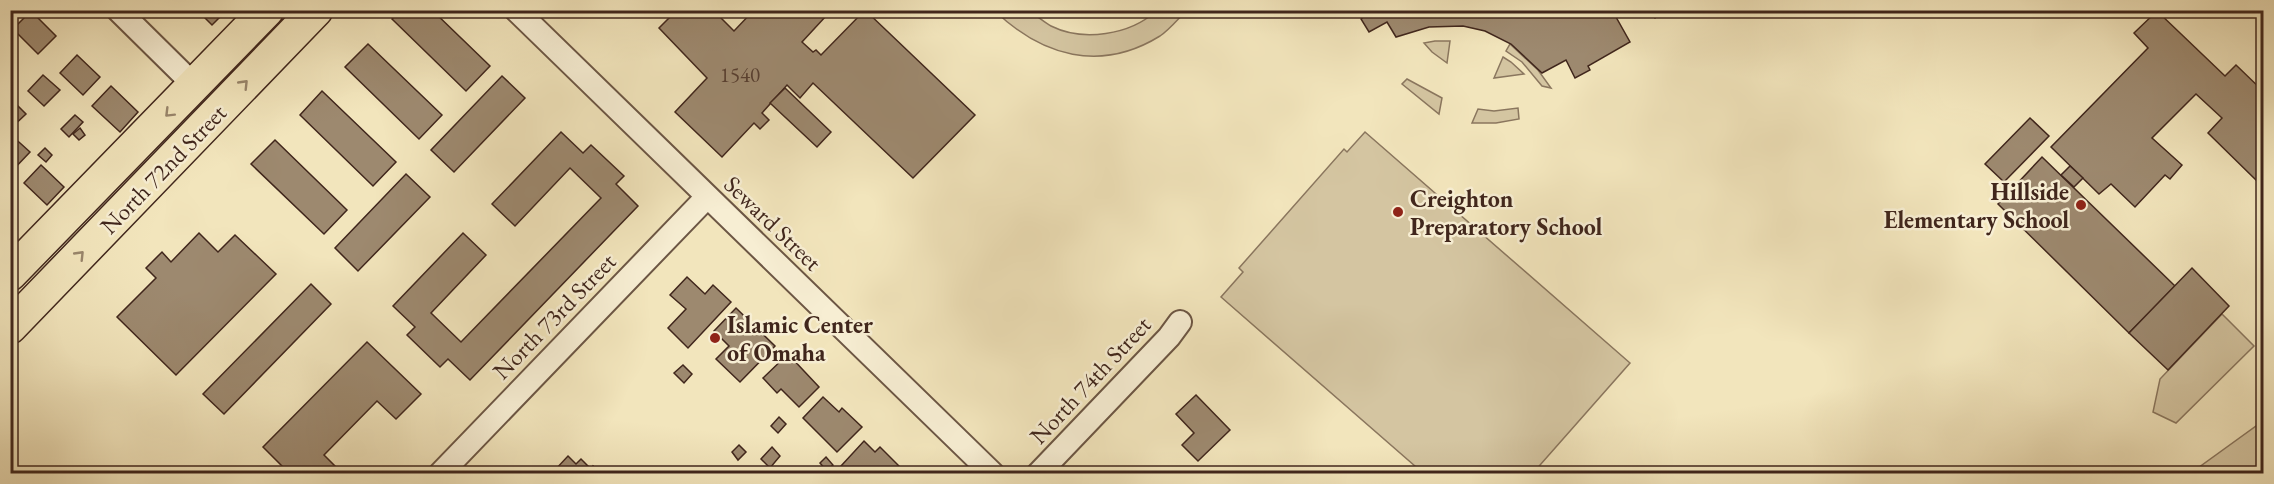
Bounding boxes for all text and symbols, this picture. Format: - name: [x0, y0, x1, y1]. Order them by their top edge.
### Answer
- house number: 1540: [720, 61, 760, 88]
- one-way arrow: [237, 80, 248, 91]
- street label: North 72nd Street: [93, 97, 233, 241]
- one-way arrow: [165, 106, 176, 117]
- street label: Seward Street: [718, 169, 829, 277]
- place label: Hillside Elementary School: [1884, 176, 2069, 236]
- place label: Creighton Preparatory School: [1410, 183, 1603, 243]
- marker: Hillside Elementary School: [2074, 198, 2088, 212]
- marker: Creighton Preparatory School: [1391, 205, 1405, 219]
- street label: North 73rd Street: [486, 246, 623, 386]
- one-way arrow: [73, 251, 84, 261]
- place label: Islamic Center of Omaha: [727, 309, 873, 368]
- street label: North 74th Street: [1023, 309, 1158, 451]
- marker: Islamic Center of Omaha: [708, 331, 722, 345]

